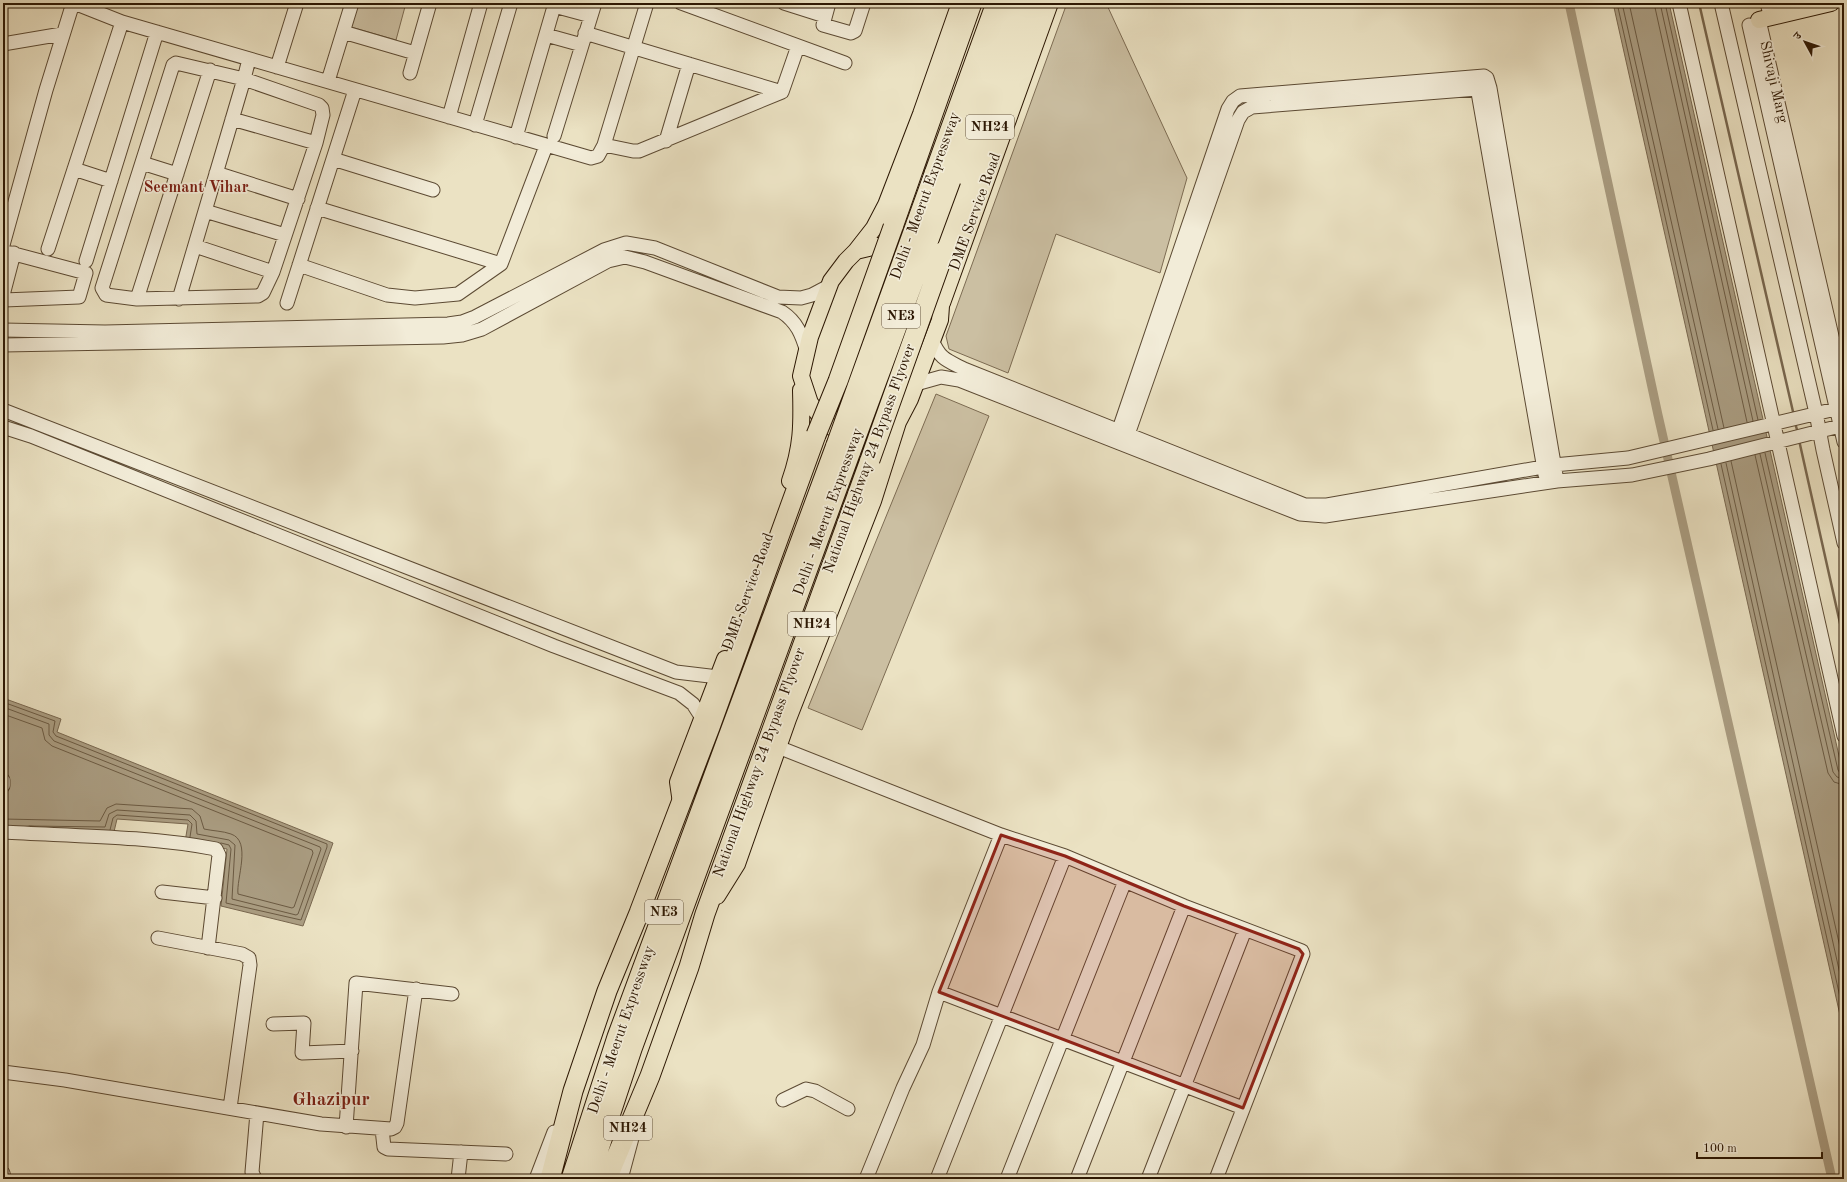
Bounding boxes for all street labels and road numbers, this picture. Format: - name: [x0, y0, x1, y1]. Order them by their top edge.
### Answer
- street label: Shivaji Marg: [1756, 40, 1790, 124]
- street label: Delhi - Meerut Expressway: [889, 110, 963, 282]
- road number: NH24: [966, 115, 1014, 139]
- street label: DME Service Road: [948, 151, 1004, 273]
- road number: NE3: [882, 304, 920, 328]
- street label: National Highway 24 Bypass Flyover: [821, 342, 919, 576]
- street label: Delhi - Meerut Expressway: [792, 426, 866, 598]
- street label: DME Service Road: [721, 531, 777, 653]
- road number: NH24: [788, 612, 836, 636]
- street label: National Highway 24 Bypass Flyover: [711, 646, 809, 880]
- road number: NE3: [645, 900, 683, 924]
- street label: Delhi - Meerut Expressway: [586, 944, 658, 1116]
- road number: NH24: [604, 1116, 652, 1140]

